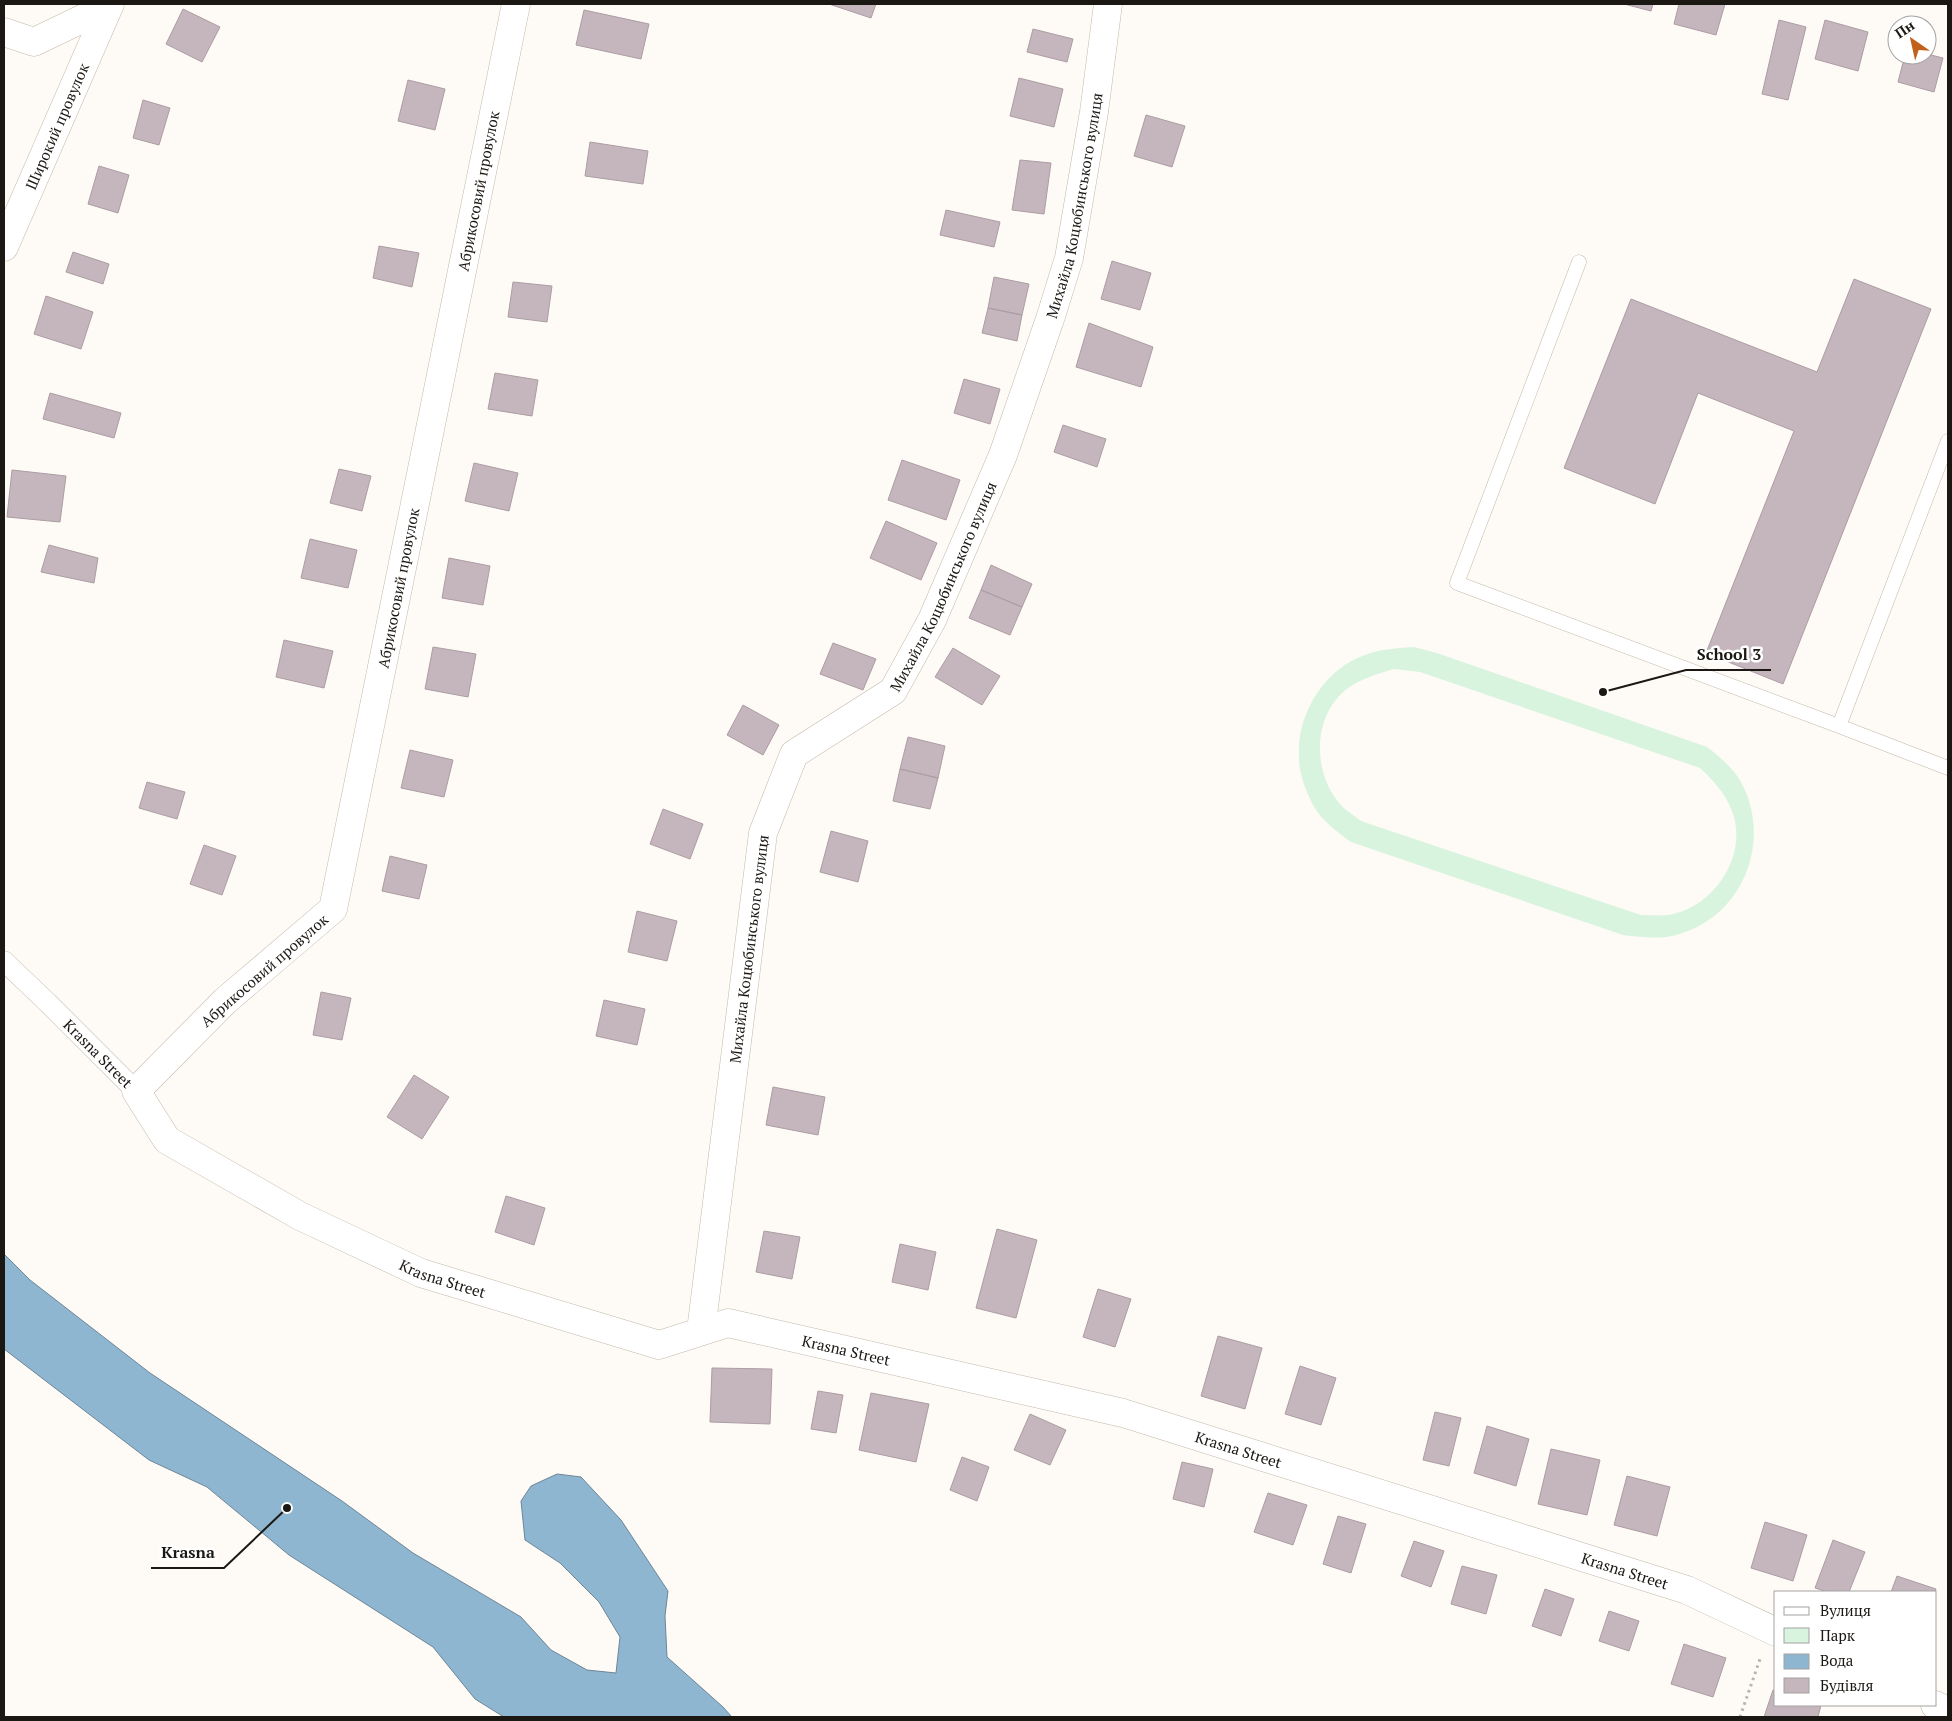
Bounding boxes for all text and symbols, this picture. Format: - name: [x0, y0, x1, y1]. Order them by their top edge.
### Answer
- north arrow: [1887, 15, 1937, 65]
- text: Пн: [1891, 15, 1918, 42]
- street label: Широкий провулок: [20, 59, 93, 192]
- street label: Михайла Коцюбинського вулиця: [1041, 91, 1106, 321]
- street label: Абрикосовий провулок: [453, 108, 504, 273]
- street label: Михайла Коцюбинського вулиця: [885, 478, 1000, 695]
- street label: Абрикосовий провулок: [373, 505, 424, 670]
- callout: School 3: [1686, 639, 1771, 670]
- text: School 3: [1697, 643, 1761, 665]
- street label: Михайла Коцюбинського вулиця: [724, 834, 773, 1064]
- street label: Абрикосовий провулок: [196, 908, 333, 1031]
- street label: Krasna Street: [60, 1015, 137, 1092]
- street label: Krasna Street: [396, 1254, 489, 1302]
- street label: Krasna Street: [800, 1330, 893, 1370]
- street label: Krasna Street: [1193, 1426, 1285, 1472]
- callout: Krasna: [151, 1537, 224, 1568]
- text: Krasna: [161, 1541, 215, 1563]
- street label: Krasna Street: [1579, 1548, 1671, 1594]
- legend: [1774, 1591, 1937, 1706]
- text: Вулиця: [1820, 1600, 1871, 1620]
- text: Парк: [1820, 1625, 1856, 1645]
- text: Вода: [1820, 1650, 1854, 1670]
- text: Будівля: [1820, 1675, 1873, 1695]

